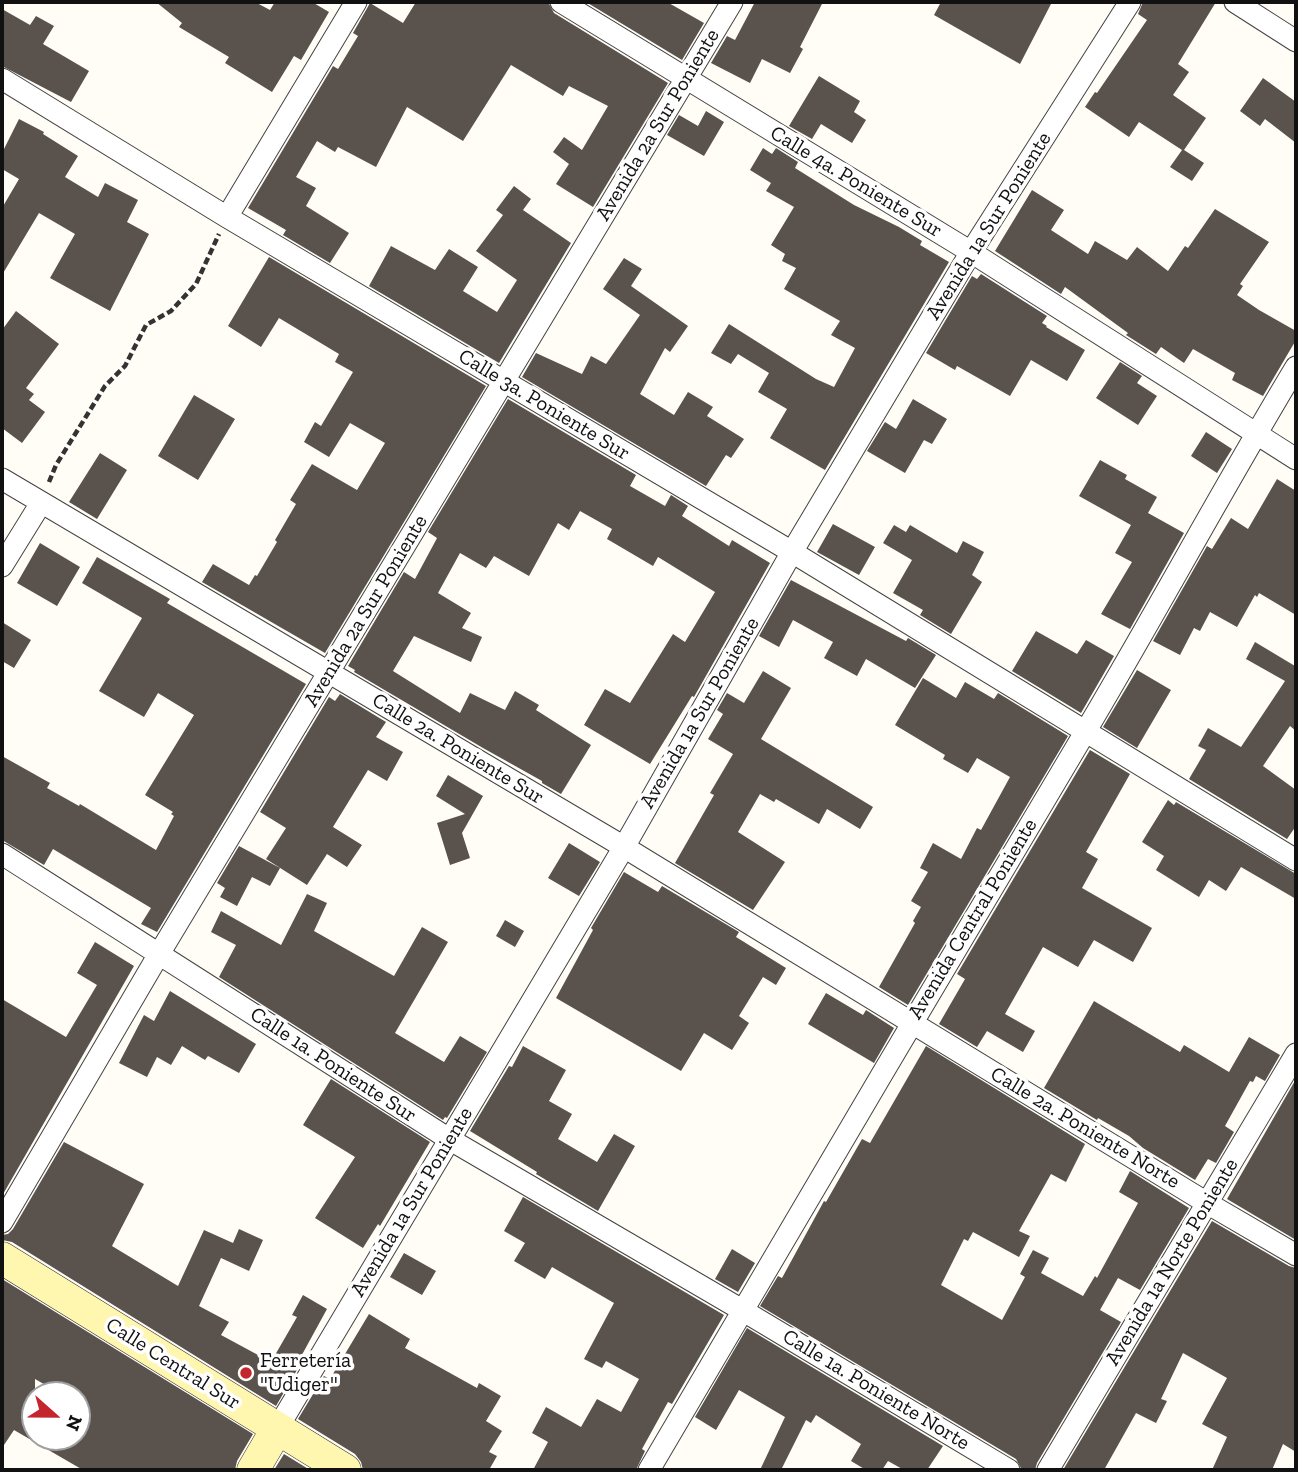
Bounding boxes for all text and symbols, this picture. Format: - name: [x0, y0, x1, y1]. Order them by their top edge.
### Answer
- street label: Avenida 2a Sur Poniente: [591, 25, 725, 225]
- street label: Calle 4a. Poniente Sur: [765, 121, 947, 243]
- street label: Avenida 1a Sur Poniente: [921, 127, 1057, 325]
- street label: Calle 3a. Poniente Sur: [454, 344, 634, 466]
- street label: Avenida 2a Sur Poniente: [299, 511, 433, 711]
- street label: Avenida 1a Sur Poniente: [635, 613, 765, 813]
- street label: Calle 2a. Poniente Sur: [367, 688, 549, 810]
- street label: Avenida Central Poniente: [903, 814, 1043, 1024]
- street label: Calle 1a. Poniente Sur: [245, 1002, 421, 1128]
- street label: Calle 2a. Poniente Norte: [986, 1061, 1184, 1195]
- street label: Avenida 1a Sur Poniente: [345, 1103, 479, 1301]
- street label: Avenida 1a Norte Poniente: [1100, 1154, 1244, 1370]
- street label: Calle Central Sur: [101, 1313, 245, 1415]
- street label: Calle 1a. Poniente Norte: [778, 1324, 974, 1456]
- place label: Ferretería "Udiger": [260, 1348, 351, 1398]
- marker: Ferretería "Udiger": [238, 1365, 254, 1381]
- north arrow: [21, 1381, 91, 1451]
- text: N: [61, 1412, 88, 1434]

